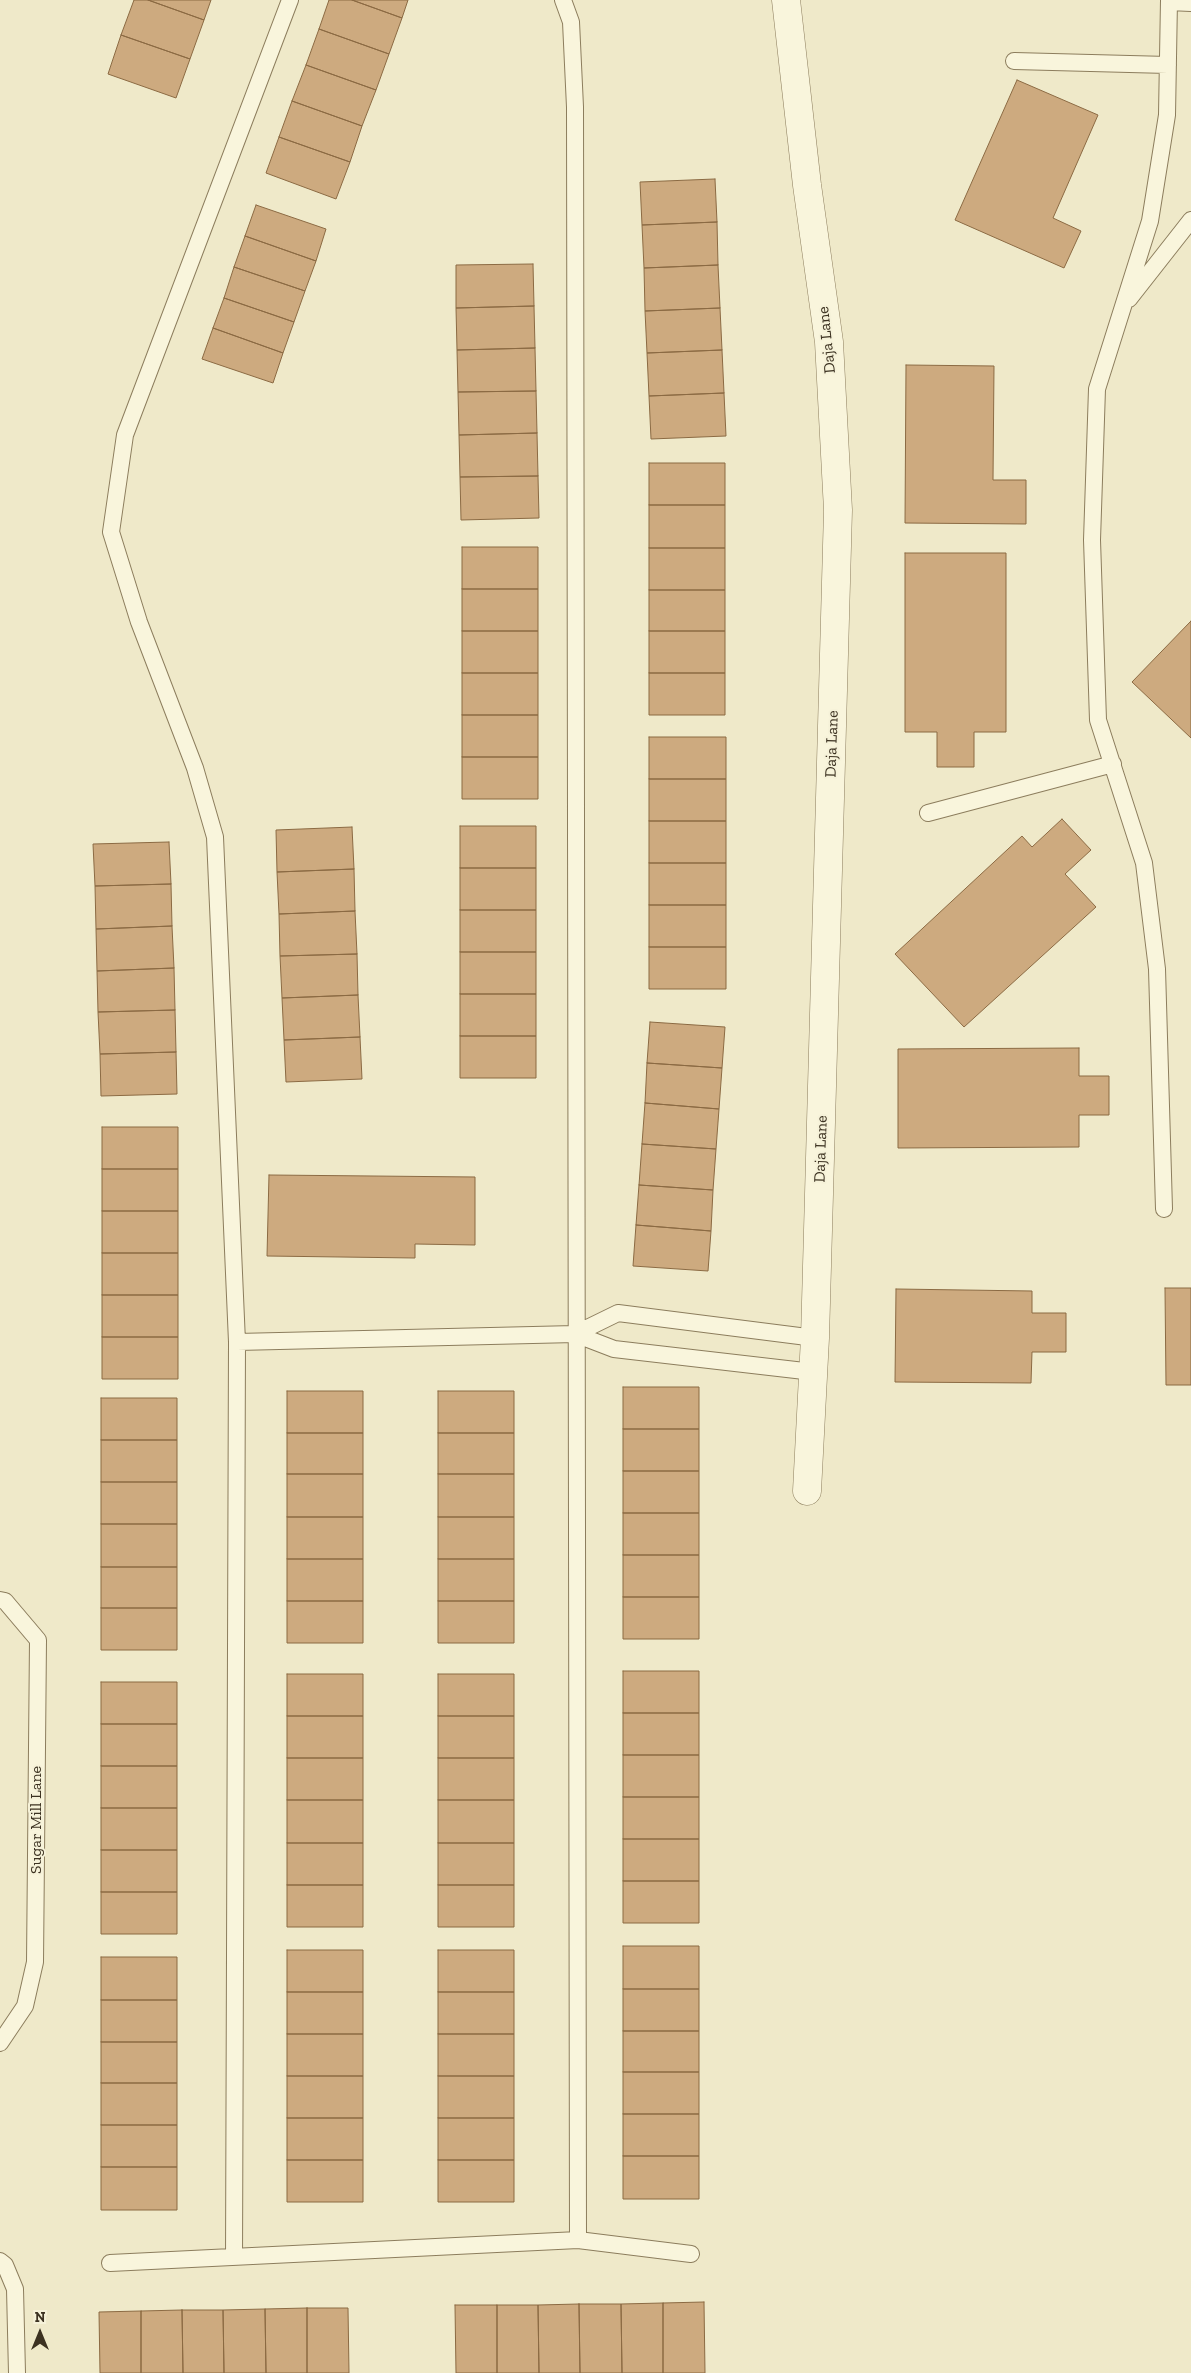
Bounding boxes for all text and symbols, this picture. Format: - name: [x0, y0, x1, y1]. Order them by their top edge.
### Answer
- street label: Daja Lane: [814, 305, 840, 375]
- street label: Daja Lane: [821, 710, 843, 778]
- street label: Daja Lane: [810, 1115, 832, 1183]
- street label: Sugar Mill Lane: [26, 1766, 46, 1874]
- north arrow: [15, 2308, 65, 2358]
- text: N: [35, 2309, 45, 2326]

